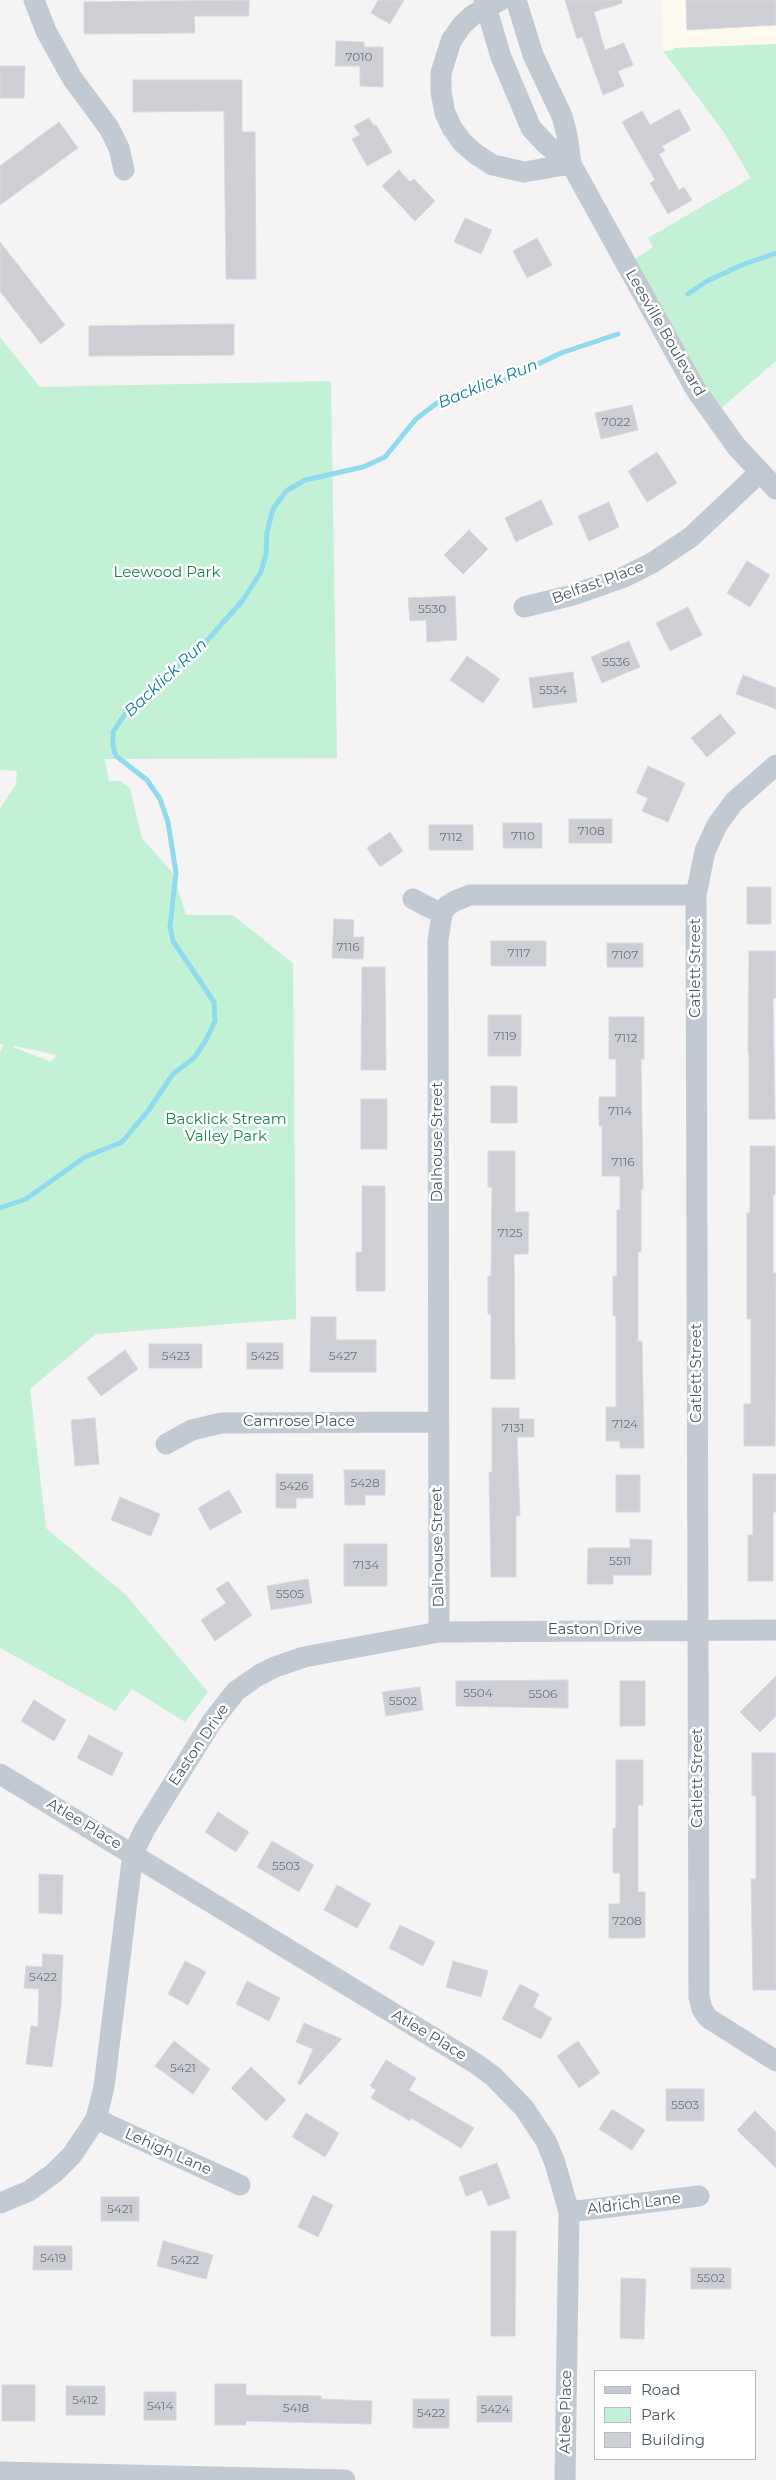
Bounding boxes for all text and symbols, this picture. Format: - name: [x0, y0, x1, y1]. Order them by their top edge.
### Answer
- house number: 7010: [345, 50, 373, 64]
- street label: Leesville Boulevard: [621, 266, 709, 400]
- water label: Backlick Run: [435, 355, 541, 413]
- house number: 7022: [602, 415, 630, 429]
- street label: Belfast Place: [550, 558, 646, 608]
- park label: Leewood Park: [114, 564, 220, 582]
- house number: 5530: [418, 602, 446, 616]
- water label: Backlick Run: [121, 635, 211, 721]
- house number: 5536: [602, 655, 630, 669]
- house number: 5534: [539, 683, 567, 697]
- house number: 7108: [577, 824, 605, 838]
- house number: 7110: [511, 829, 535, 843]
- house number: 7112: [440, 830, 462, 844]
- street label: Catlett Street: [687, 918, 705, 1018]
- house number: 7116: [336, 940, 360, 954]
- house number: 7117: [508, 946, 530, 960]
- house number: 7107: [612, 948, 638, 962]
- house number: 7119: [493, 1029, 517, 1043]
- house number: 7112: [615, 1031, 637, 1045]
- street label: Dalhouse Street: [429, 1082, 447, 1202]
- house number: 7114: [608, 1104, 632, 1118]
- park label: Backlick Stream Valley Park: [165, 1111, 287, 1146]
- house number: 7116: [611, 1155, 635, 1169]
- house number: 7125: [497, 1226, 523, 1240]
- street label: Catlett Street: [688, 1323, 706, 1423]
- house number: 5423: [162, 1349, 190, 1363]
- house number: 5425: [251, 1349, 279, 1363]
- house number: 5427: [329, 1349, 357, 1363]
- street label: Camrose Place: [243, 1413, 355, 1431]
- house number: 7124: [612, 1417, 638, 1431]
- house number: 7131: [502, 1421, 524, 1435]
- house number: 5428: [350, 1476, 380, 1490]
- house number: 5426: [280, 1479, 308, 1493]
- street label: Dalhouse Street: [428, 1487, 448, 1607]
- house number: 5511: [609, 1554, 631, 1568]
- house number: 7134: [353, 1558, 379, 1572]
- house number: 5505: [276, 1587, 304, 1601]
- street label: Easton Drive: [548, 1621, 642, 1639]
- house number: 5504: [463, 1686, 493, 1700]
- house number: 5506: [529, 1687, 557, 1701]
- house number: 5502: [389, 1694, 417, 1708]
- street label: Easton Drive: [165, 1701, 233, 1789]
- street label: Catlett Street: [689, 1728, 707, 1828]
- street label: Atlee Place: [43, 1795, 125, 1853]
- house number: 5503: [272, 1859, 300, 1873]
- house number: 7208: [612, 1914, 642, 1928]
- house number: 5422: [29, 1970, 57, 1984]
- street label: Atlee Place: [388, 2006, 470, 2064]
- house number: 5421: [170, 2061, 196, 2075]
- house number: 5503: [671, 2098, 699, 2112]
- street label: Lehigh Lane: [122, 2125, 214, 2179]
- street label: Aldrich Lane: [586, 2189, 682, 2219]
- house number: 5421: [107, 2202, 133, 2216]
- house number: 5419: [40, 2251, 66, 2265]
- house number: 5422: [171, 2253, 199, 2267]
- house number: 5502: [697, 2271, 725, 2285]
- street label: Atlee Place: [556, 2370, 576, 2454]
- legend: [594, 2370, 756, 2460]
- text: Road: [641, 2380, 680, 2399]
- house number: 5412: [72, 2393, 98, 2407]
- house number: 5414: [147, 2399, 173, 2413]
- house number: 5418: [283, 2401, 309, 2415]
- house number: 5424: [480, 2402, 510, 2416]
- text: Park: [641, 2405, 675, 2424]
- house number: 5422: [417, 2406, 445, 2420]
- text: Building: [641, 2430, 705, 2449]

